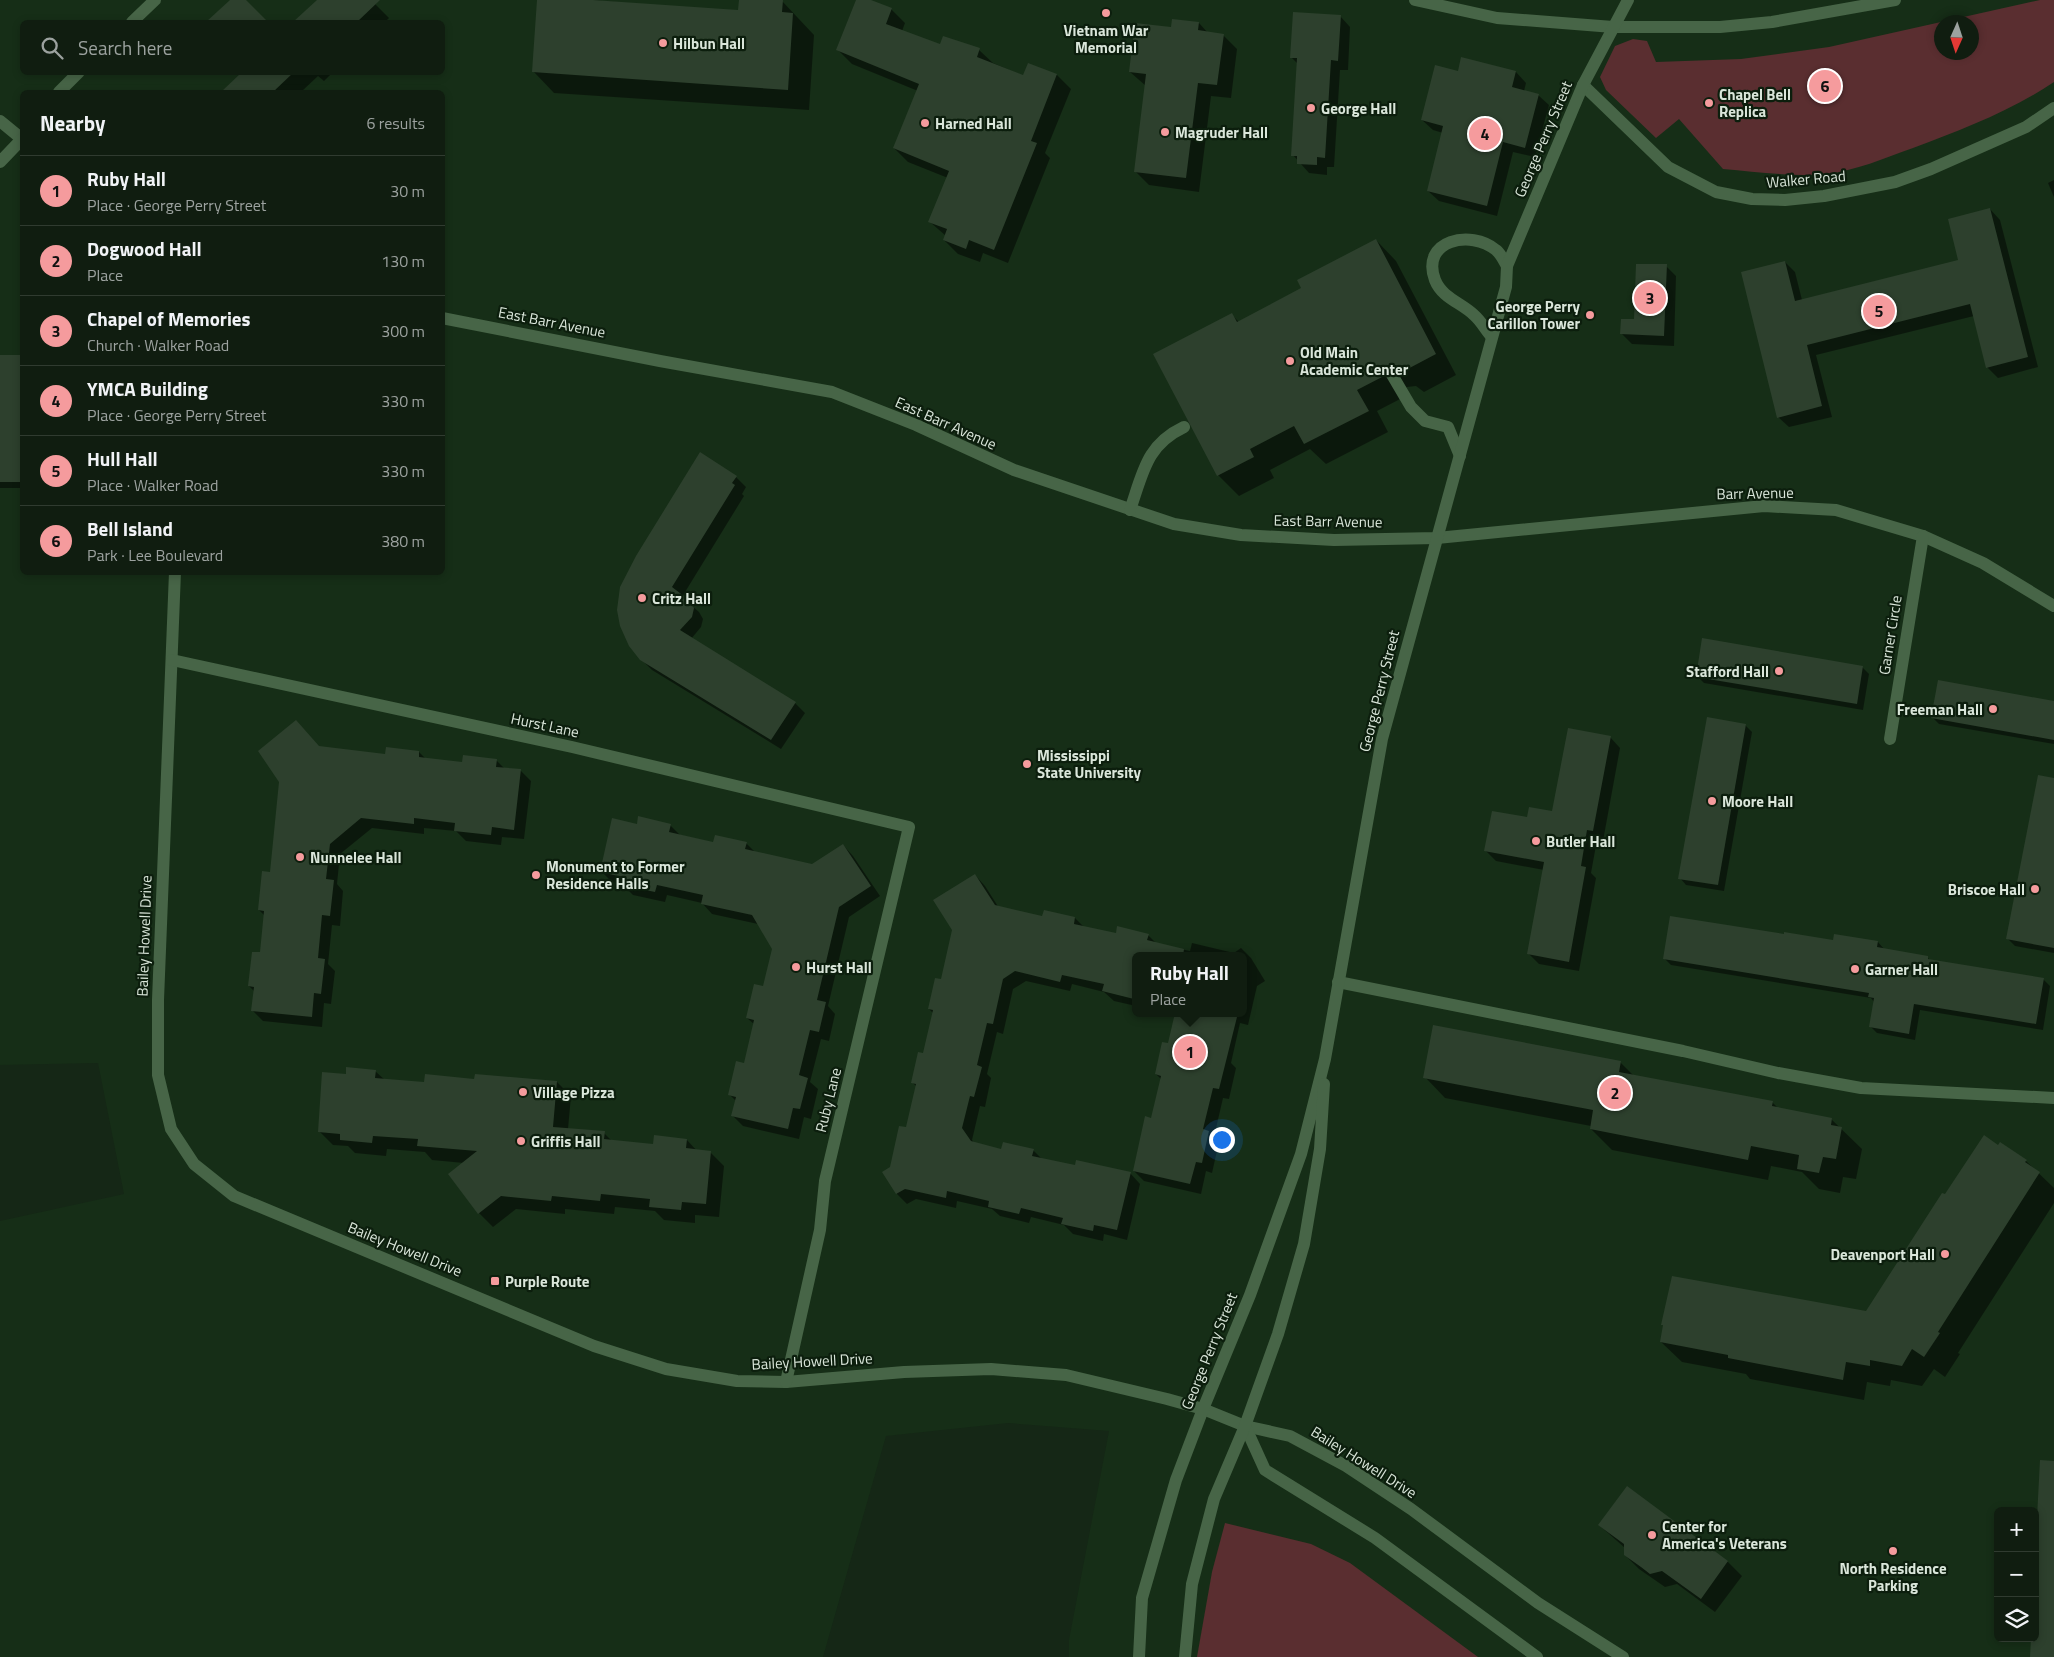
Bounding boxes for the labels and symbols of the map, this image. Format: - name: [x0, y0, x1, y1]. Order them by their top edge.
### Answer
- marker: Vietnam War Memorial: [1100, 7, 1112, 19]
- north arrow: [1934, 15, 1979, 60]
- place label: Vietnam War Memorial: [1064, 19, 1149, 59]
- place label: Hilbun Hall: [673, 32, 745, 55]
- marker: Hilbun Hall: [657, 37, 669, 49]
- pin: 6: [1809, 67, 1841, 105]
- street label: George Perry Street: [1508, 77, 1578, 201]
- place label: Chapel Bell Replica: [1719, 83, 1791, 123]
- place label: George Hall: [1321, 97, 1396, 120]
- marker: Chapel Bell Replica: [1703, 97, 1715, 109]
- marker: George Hall: [1305, 102, 1317, 114]
- place label: Harned Hall: [935, 112, 1012, 135]
- pin: 4: [1469, 115, 1501, 153]
- marker: Harned Hall: [919, 117, 931, 129]
- place label: Magruder Hall: [1175, 121, 1268, 144]
- marker: Magruder Hall: [1159, 126, 1171, 138]
- street label: Walker Road: [1765, 164, 1847, 194]
- pin: 3: [1634, 279, 1666, 317]
- pin: 5: [1863, 292, 1895, 330]
- place label: George Perry Carillon Tower: [1487, 295, 1580, 335]
- street label: East Barr Avenue: [496, 300, 608, 344]
- marker: George Perry Carillon Tower: [1584, 309, 1596, 321]
- place label: Old Main Academic Center: [1300, 341, 1409, 381]
- marker: Old Main Academic Center: [1284, 355, 1296, 367]
- street label: East Barr Avenue: [892, 390, 1000, 456]
- street label: Barr Avenue: [1716, 481, 1794, 505]
- street label: East Barr Avenue: [1273, 509, 1383, 533]
- place label: Critz Hall: [652, 587, 711, 610]
- marker: Critz Hall: [636, 592, 648, 604]
- street label: Garner Circle: [1872, 594, 1908, 676]
- street label: George Perry Street: [1353, 627, 1405, 754]
- place label: Stafford Hall: [1686, 660, 1769, 683]
- marker: Stafford Hall: [1773, 665, 1785, 677]
- place label: Freeman Hall: [1897, 698, 1983, 721]
- marker: Freeman Hall: [1987, 703, 1999, 715]
- street label: Hurst Lane: [509, 707, 581, 743]
- place label: Mississippi State University: [1037, 744, 1142, 784]
- marker: Mississippi State University: [1021, 758, 1033, 770]
- place label: Moore Hall: [1722, 790, 1793, 813]
- marker: Moore Hall: [1706, 795, 1718, 807]
- place label: Butler Hall: [1546, 830, 1615, 853]
- marker: Butler Hall: [1530, 835, 1542, 847]
- place label: Nunnelee Hall: [310, 846, 402, 869]
- marker: Nunnelee Hall: [294, 851, 306, 863]
- place label: Monument to Former Residence Halls: [546, 855, 685, 895]
- marker: Monument to Former Residence Halls: [530, 869, 542, 881]
- street label: Bailey Howell Drive: [130, 875, 158, 997]
- place label: Briscoe Hall: [1948, 878, 2025, 901]
- marker: Briscoe Hall: [2029, 883, 2041, 895]
- place label: Hurst Hall: [806, 956, 872, 979]
- place label: Garner Hall: [1865, 958, 1938, 981]
- marker: Hurst Hall: [790, 961, 802, 973]
- marker: Garner Hall: [1849, 963, 1861, 975]
- pin: 1: [1174, 1033, 1206, 1071]
- street label: Ruby Lane: [809, 1065, 847, 1135]
- pin: 2: [1599, 1074, 1631, 1112]
- place label: Village Pizza: [533, 1081, 615, 1104]
- marker: Village Pizza: [517, 1086, 529, 1098]
- your location: [1209, 1127, 1235, 1153]
- place label: Griffis Hall: [531, 1130, 601, 1153]
- marker: Griffis Hall: [515, 1135, 527, 1147]
- street label: Bailey Howell Drive: [344, 1216, 466, 1282]
- place label: Deavenport Hall: [1830, 1243, 1935, 1266]
- marker: Deavenport Hall: [1939, 1248, 1951, 1260]
- place label: Purple Route: [505, 1270, 590, 1293]
- marker: Purple Route: [489, 1275, 501, 1287]
- street label: George Perry Street: [1175, 1288, 1243, 1413]
- street label: Bailey Howell Drive: [751, 1346, 873, 1376]
- street label: Bailey Howell Drive: [1306, 1420, 1422, 1504]
- place label: Center for America's Veterans: [1662, 1515, 1787, 1555]
- marker: Center for America's Veterans: [1646, 1529, 1658, 1541]
- marker: North Residence Parking: [1887, 1545, 1899, 1557]
- place label: North Residence Parking: [1839, 1557, 1947, 1597]

